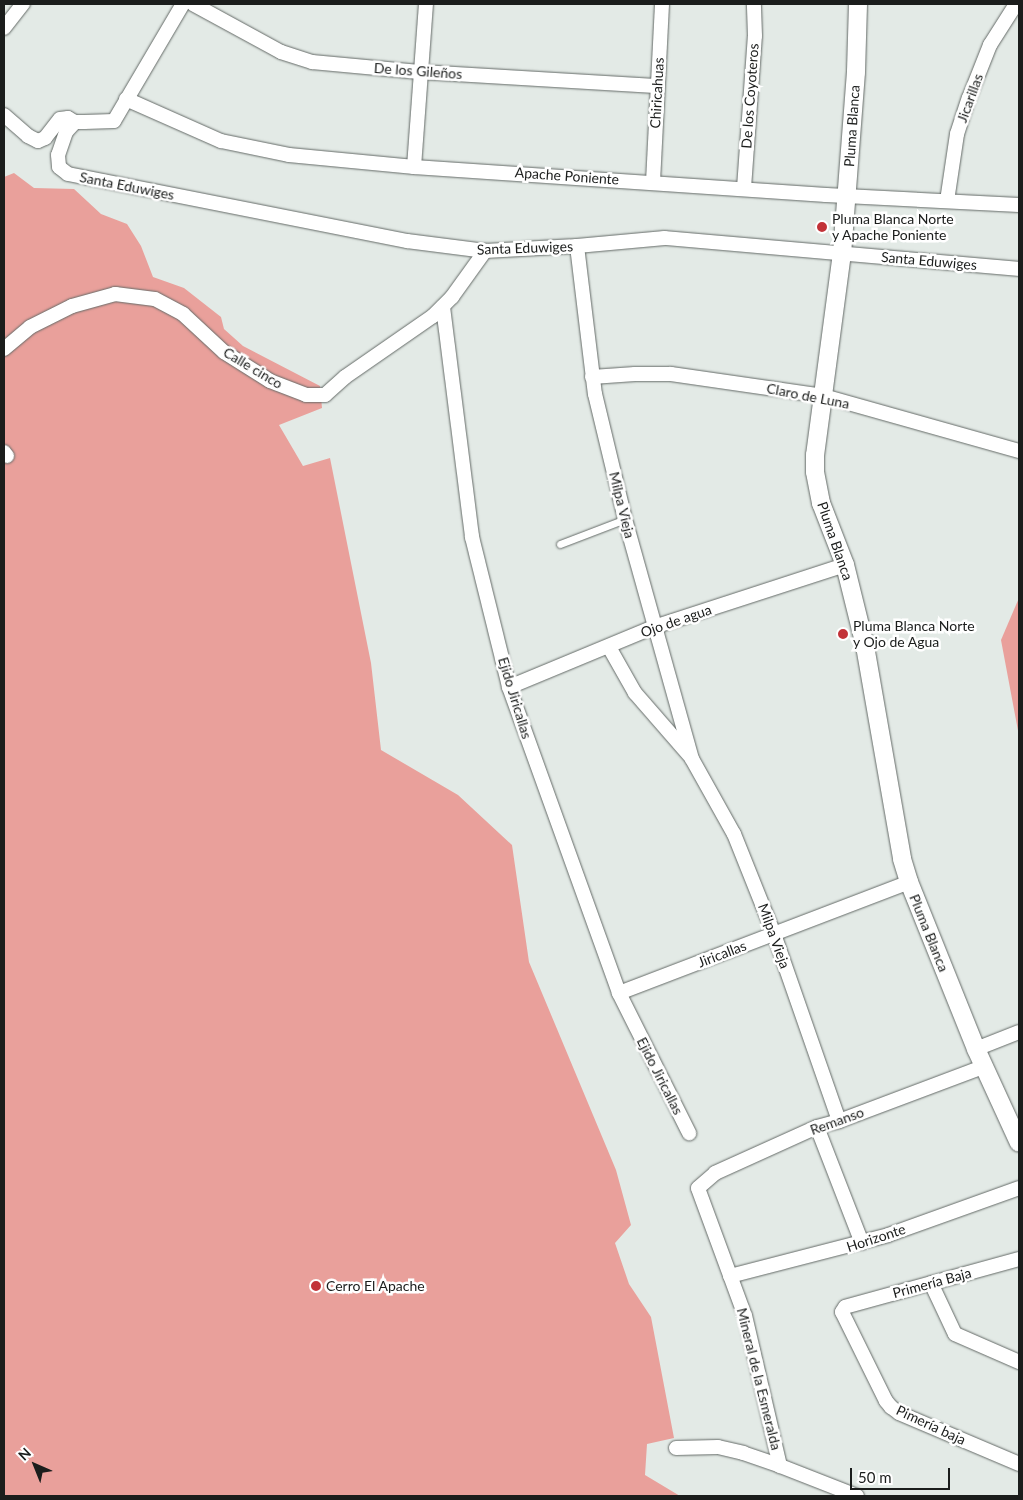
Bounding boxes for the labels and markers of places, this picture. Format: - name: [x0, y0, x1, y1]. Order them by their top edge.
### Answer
- place label: Pluma Blanca Norte y Apache Poniente: [832, 211, 954, 243]
- marker: Pluma Blanca Norte y Apache Poniente: [816, 221, 828, 233]
- place label: Pluma Blanca Norte y Ojo de Agua: [853, 618, 975, 650]
- marker: Pluma Blanca Norte y Ojo de Agua: [837, 628, 849, 640]
- place label: Cerro El Apache: [326, 1278, 425, 1294]
- marker: Cerro El Apache: [310, 1280, 322, 1292]

